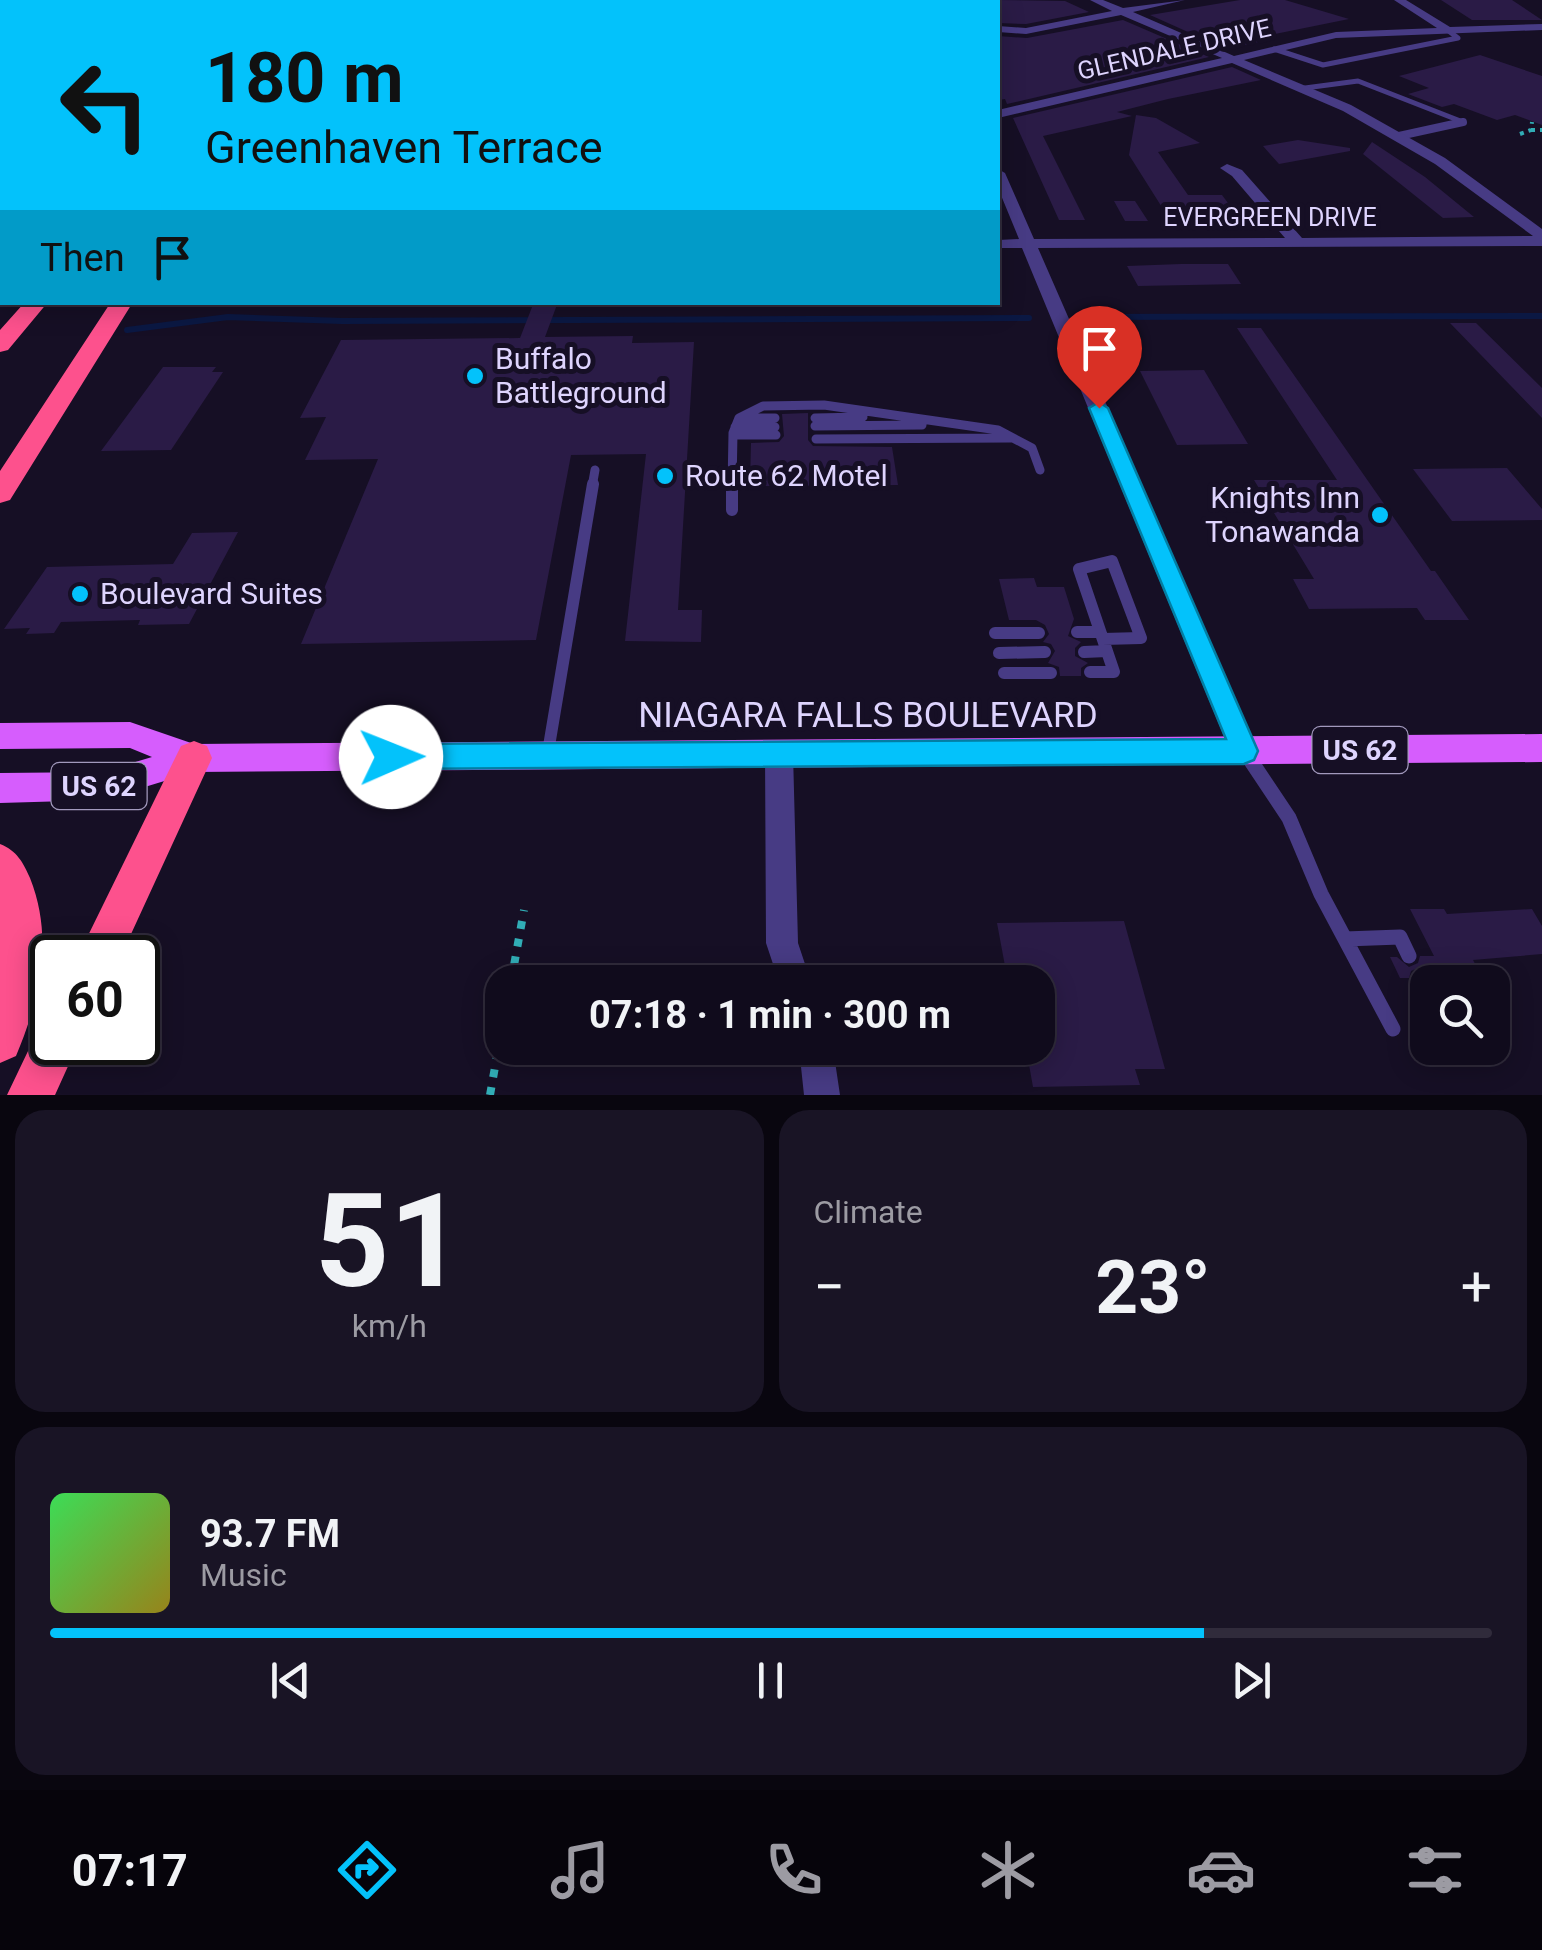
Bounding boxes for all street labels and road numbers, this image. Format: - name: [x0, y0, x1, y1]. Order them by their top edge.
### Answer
- street label: GLENDALE DRIVE: [1075, 13, 1274, 86]
- street label: EVERGREEN DRIVE: [1163, 203, 1377, 232]
- street label: NIAGARA FALLS BOULEVARD: [638, 695, 1098, 736]
- road number: US 62: [1312, 727, 1408, 773]
- road number: US 62: [52, 763, 146, 809]

